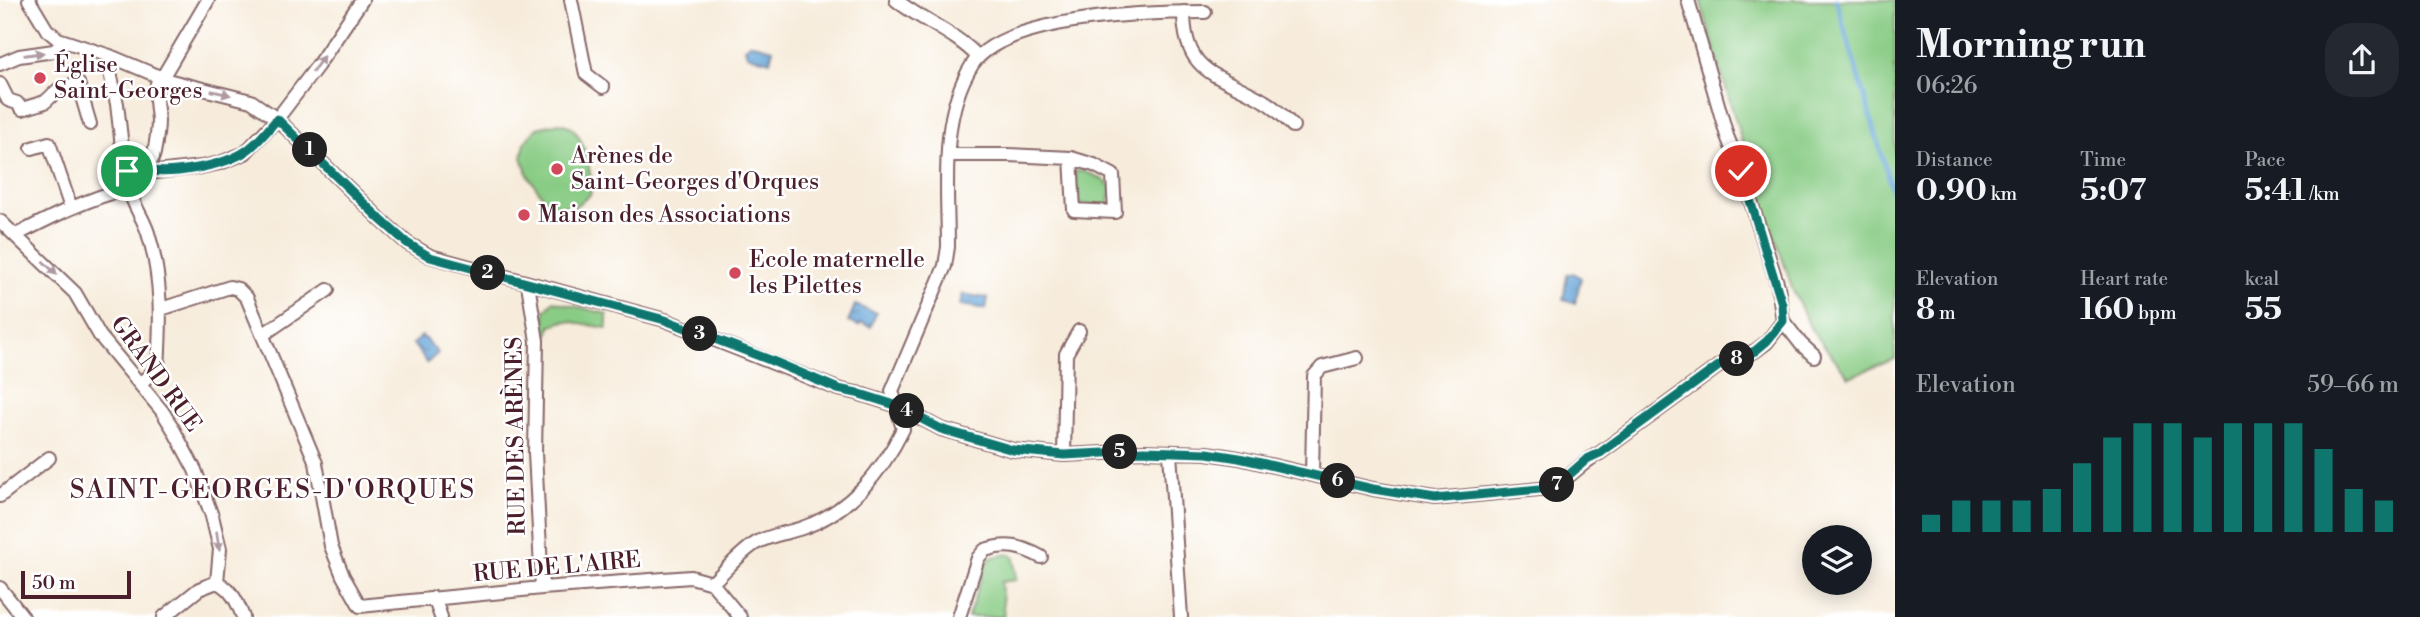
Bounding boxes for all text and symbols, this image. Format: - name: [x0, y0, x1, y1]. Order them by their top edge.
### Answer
- text: Morning run: [1916, 22, 2146, 69]
- button: share: [2325, 23, 2399, 97]
- one-way arrow: [23, 48, 45, 59]
- place label: Église Saint-Georges: [54, 49, 203, 105]
- one-way arrow: [311, 55, 325, 73]
- marker: Église Saint-Georges: [32, 70, 48, 86]
- text: 06:26: [1916, 72, 1977, 100]
- one-way arrow: [210, 88, 232, 99]
- pin: 1: [292, 132, 328, 168]
- text: 1: [305, 137, 314, 161]
- pin: [97, 141, 157, 201]
- pin: [1711, 141, 1771, 201]
- place label: Arènes de Saint-Georges d'Orques: [570, 142, 819, 196]
- text: Distance: [1916, 148, 1993, 172]
- text: Time: [2080, 148, 2126, 172]
- text: Pace: [2245, 148, 2285, 172]
- icon: arrive: [108, 152, 146, 190]
- icon: check: [1722, 152, 1760, 190]
- marker: Arènes de Saint-Georges d'Orques: [549, 161, 565, 177]
- text: 0.90: [1916, 172, 1987, 210]
- text: 5:07: [2080, 172, 2146, 210]
- text: 5:41: [2245, 172, 2306, 210]
- text: km: [1987, 182, 2017, 206]
- text: /km: [2306, 182, 2340, 206]
- place label: Maison des Associations: [538, 201, 791, 229]
- marker: Maison des Associations: [516, 207, 532, 223]
- place label: Ecole maternelle les Pilettes: [749, 246, 925, 300]
- pin: 2: [470, 256, 505, 290]
- one-way arrow: [41, 259, 58, 275]
- text: 2: [482, 260, 493, 284]
- marker: Ecole maternelle les Pilettes: [727, 265, 743, 281]
- text: Elevation: [1916, 267, 1998, 291]
- text: Heart rate: [2080, 267, 2168, 291]
- text: kcal: [2245, 267, 2279, 291]
- text: 8: [1916, 291, 1935, 329]
- text: 160: [2080, 291, 2134, 329]
- text: 55: [2245, 291, 2282, 329]
- text: m: [1935, 301, 1956, 325]
- text: bpm: [2134, 301, 2177, 325]
- street label: GRAND RUE: [105, 311, 207, 437]
- pin: 3: [682, 316, 718, 352]
- text: 3: [694, 321, 705, 345]
- street label: RUE DES ARÈNES: [498, 336, 532, 536]
- pin: 8: [1720, 342, 1754, 376]
- text: 8: [1730, 346, 1743, 370]
- text: Elevation: [1916, 371, 2016, 399]
- text: 59–66 m: [2307, 371, 2399, 399]
- pin: 4: [890, 394, 925, 428]
- text: 4: [900, 398, 913, 422]
- pin: 5: [1102, 434, 1138, 470]
- text: 5: [1114, 439, 1125, 463]
- pin: 6: [1320, 463, 1356, 498]
- text: 6: [1332, 468, 1343, 492]
- pin: 7: [1540, 468, 1574, 503]
- text: 7: [1551, 472, 1562, 496]
- district label: SAINT-GEORGES-D'ORQUES: [70, 474, 476, 506]
- map controls: [1802, 525, 1872, 595]
- button: layers: [1802, 525, 1872, 595]
- one-way arrow: [213, 530, 224, 552]
- street label: RUE DE L'AIRE: [472, 546, 642, 588]
- scale bar: [21, 568, 131, 600]
- text: 50 m: [32, 571, 76, 595]

